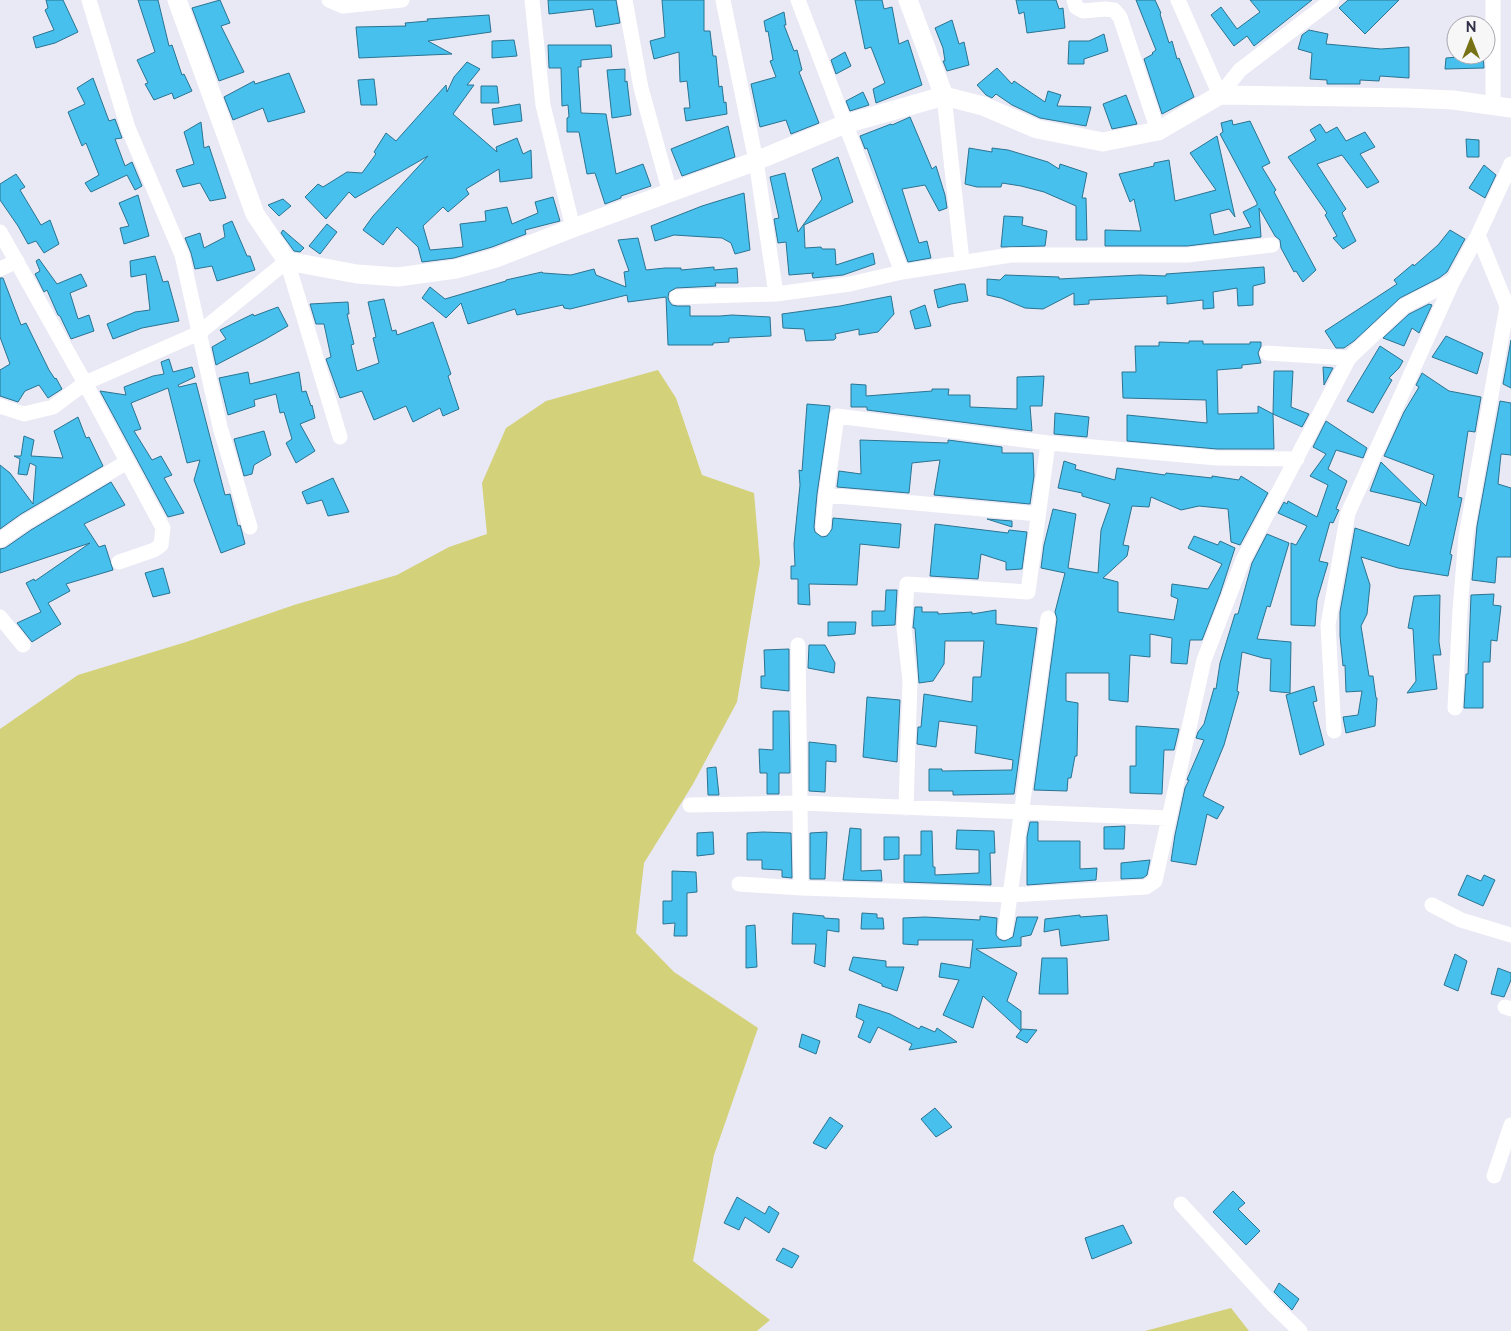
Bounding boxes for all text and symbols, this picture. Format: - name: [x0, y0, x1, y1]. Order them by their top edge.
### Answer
- north arrow: [1446, 15, 1496, 65]
- text: N: [1466, 19, 1476, 35]

